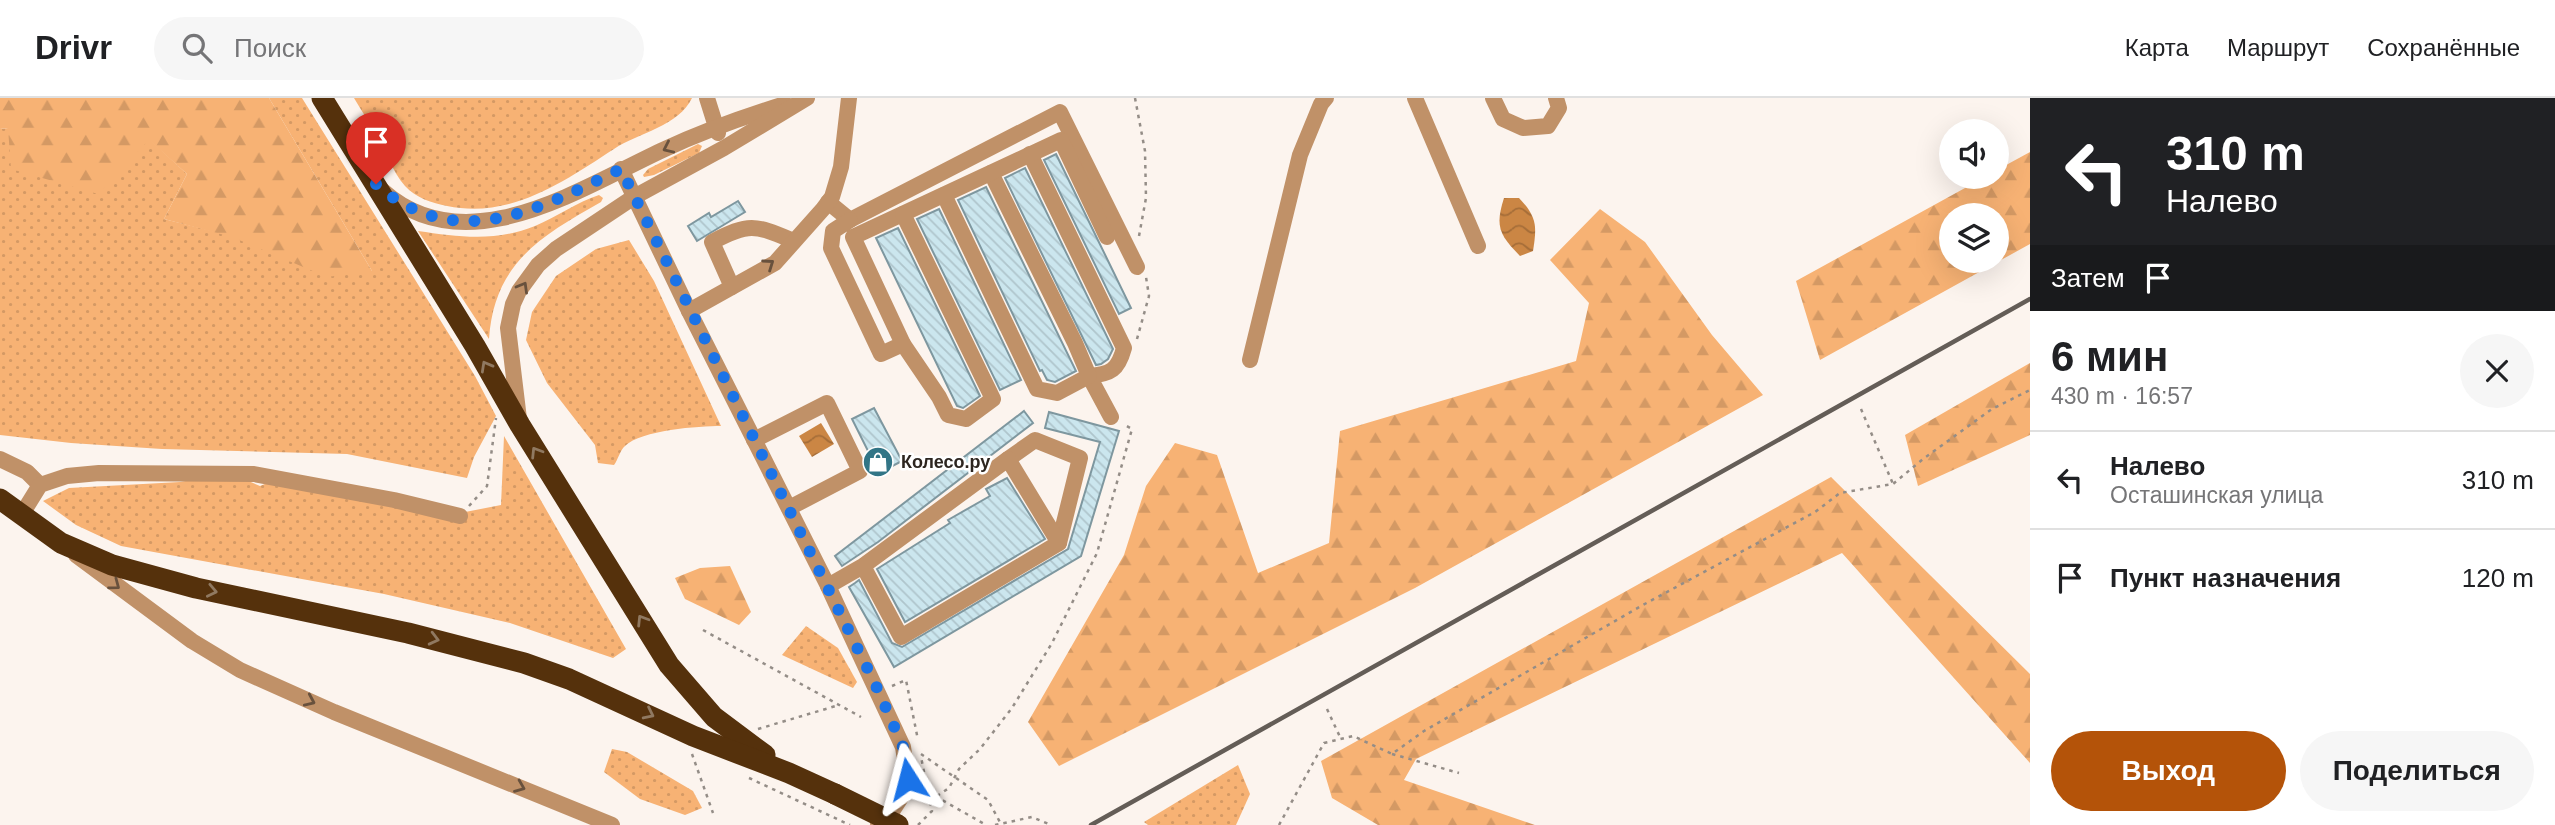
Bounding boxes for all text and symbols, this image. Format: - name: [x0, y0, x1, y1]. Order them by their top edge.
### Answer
- search box: [154, 17, 644, 80]
- text: Drivr: [35, 29, 112, 66]
- icon: search: [178, 29, 216, 67]
- text: Поиск: [234, 33, 306, 63]
- text: Карта: [2125, 34, 2189, 61]
- text: Маршрут: [2227, 34, 2329, 61]
- text: Сохранённые: [2367, 34, 2520, 61]
- pin: [346, 112, 406, 184]
- map controls: [1939, 119, 2009, 273]
- button: sound: [1939, 119, 2009, 189]
- icon: arrive: [357, 123, 395, 161]
- icon: left: [2051, 126, 2142, 217]
- text: 310 m: [2166, 126, 2305, 180]
- one-way arrow: [663, 140, 675, 154]
- text: Налево: [2166, 183, 2278, 219]
- button: layers: [1939, 203, 2009, 273]
- icon: arrive: [2139, 259, 2177, 297]
- one-way arrow: [762, 260, 774, 272]
- text: Затем: [2051, 263, 2125, 293]
- one-way arrow: [514, 282, 527, 295]
- text: 6 мин: [2051, 333, 2168, 380]
- button: close: [2460, 334, 2534, 408]
- one-way arrow: [481, 360, 494, 373]
- text: 430 m · 16:57: [2051, 383, 2193, 409]
- shop icon: Колесо.ру: [861, 445, 895, 479]
- one-way arrow: [532, 446, 545, 459]
- text: Налево: [2110, 451, 2205, 481]
- place label: Колесо.ру: [901, 452, 990, 472]
- icon: left: [2051, 461, 2089, 499]
- text: 310 m: [2462, 465, 2534, 495]
- text: Осташинская улица: [2110, 482, 2323, 508]
- icon: arrive: [2051, 559, 2089, 597]
- text: Пункт назначения: [2110, 563, 2341, 593]
- text: 120 m: [2462, 563, 2534, 593]
- one-way arrow: [107, 577, 120, 589]
- one-way arrow: [206, 583, 218, 597]
- one-way arrow: [637, 615, 650, 628]
- one-way arrow: [428, 631, 440, 645]
- one-way arrow: [302, 693, 315, 707]
- one-way arrow: [642, 706, 654, 720]
- button: Выход: [2051, 731, 2286, 811]
- button: Поделиться: [2300, 731, 2534, 811]
- position arrow: [871, 742, 945, 816]
- one-way arrow: [513, 779, 525, 793]

